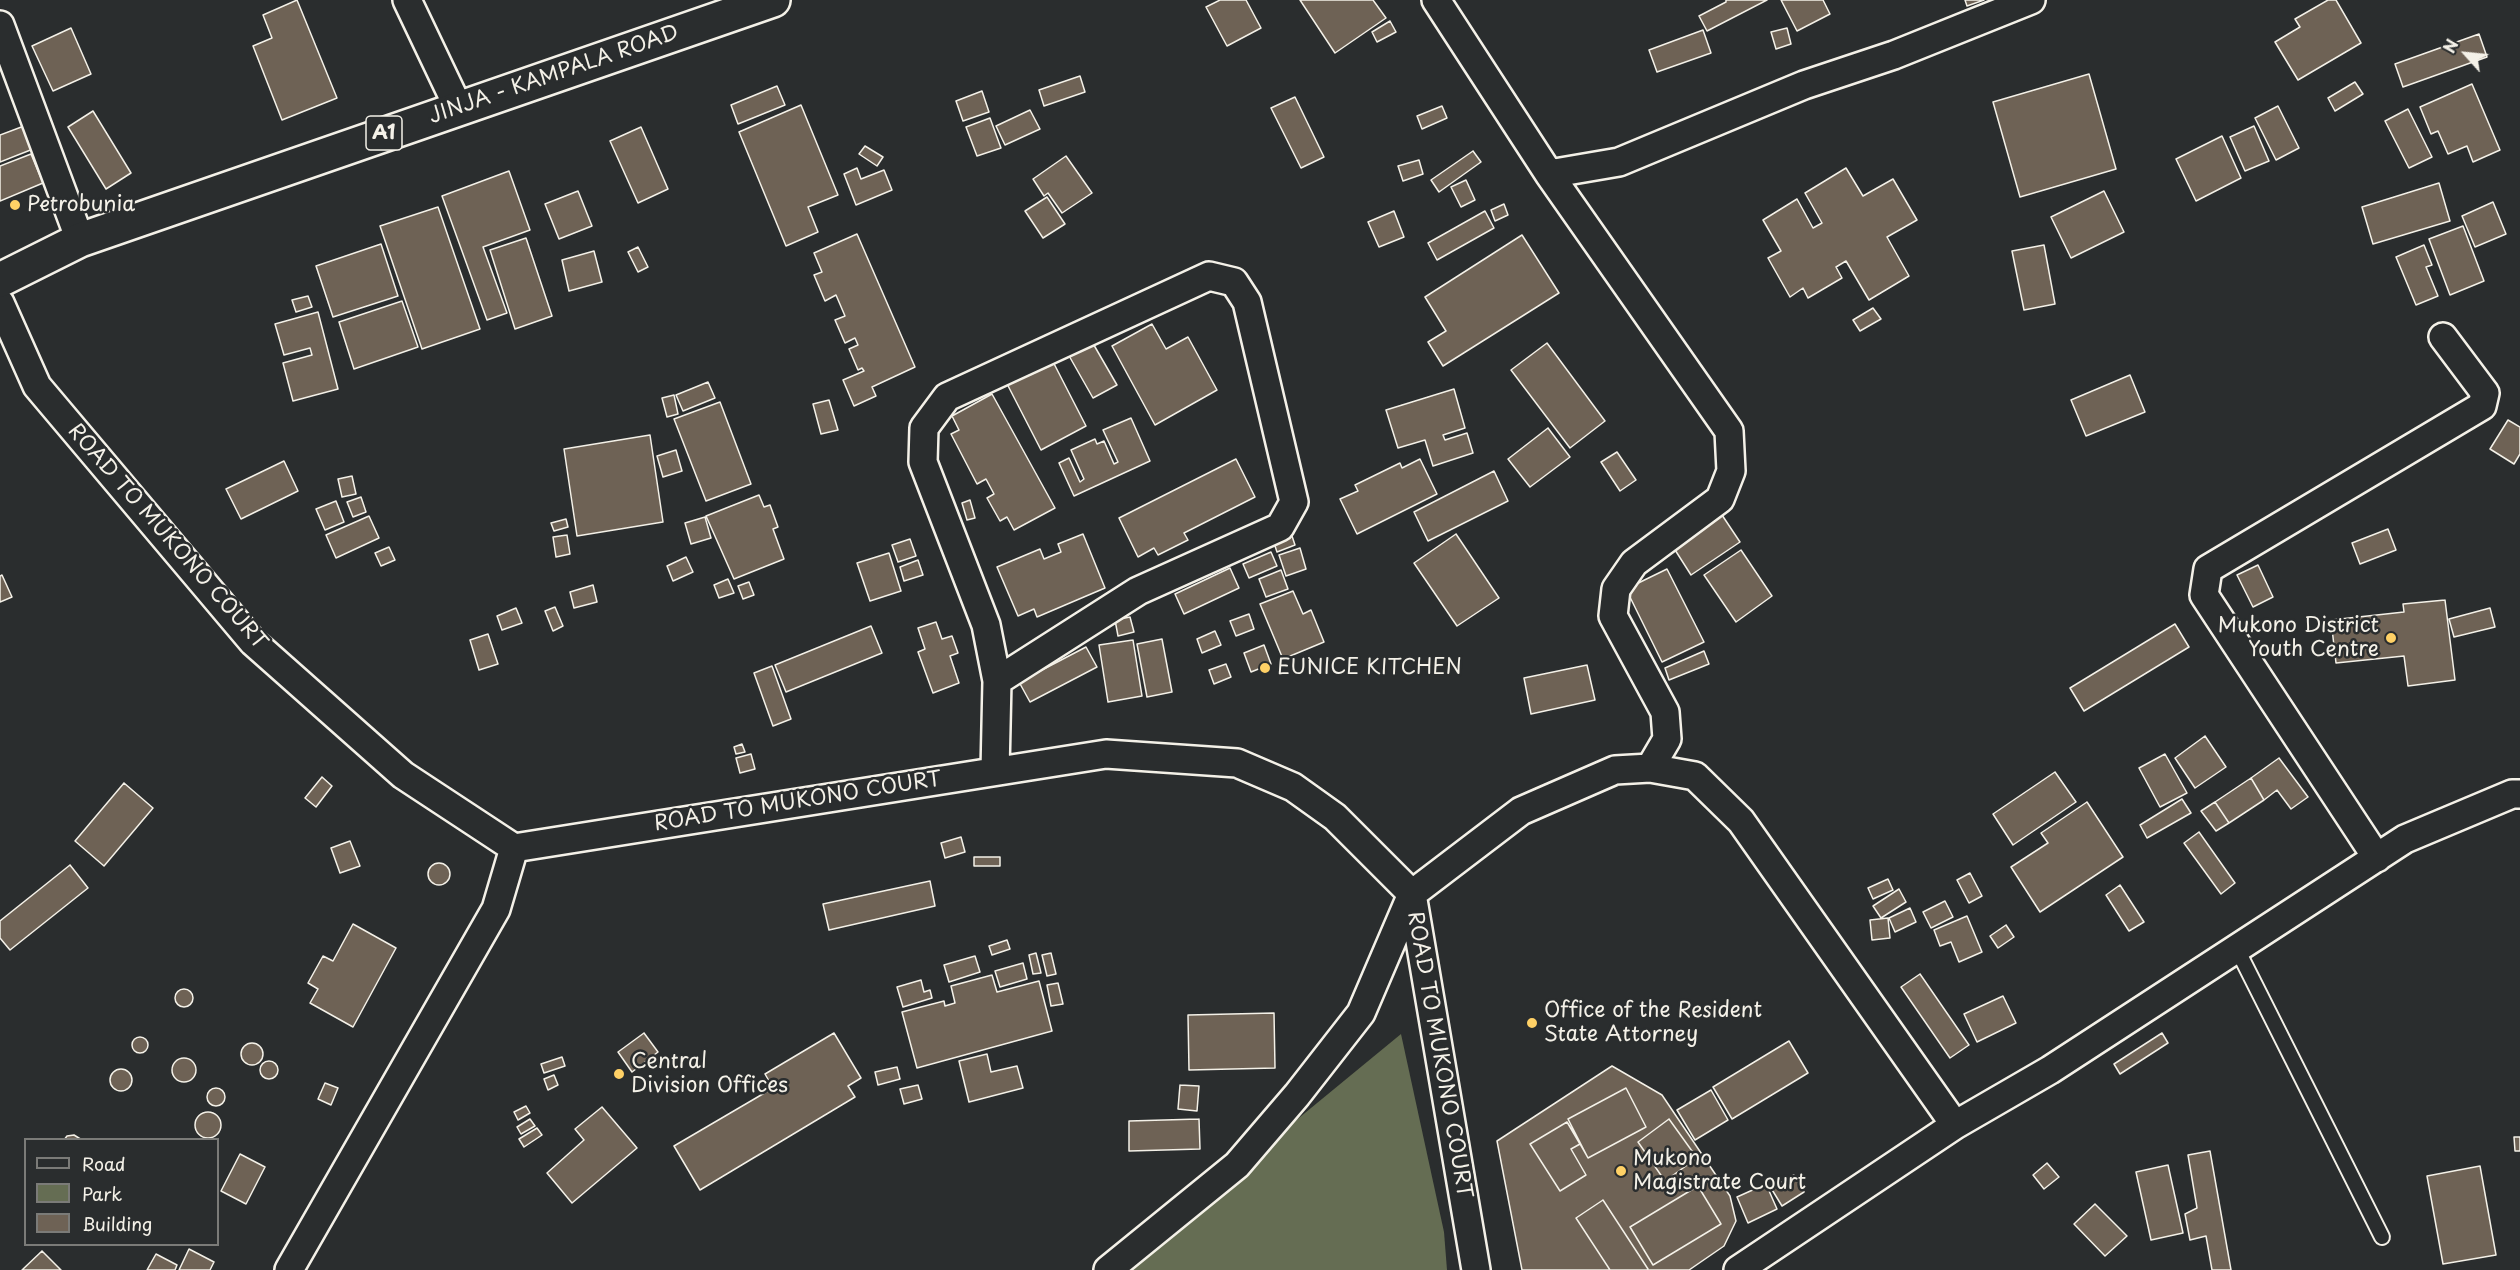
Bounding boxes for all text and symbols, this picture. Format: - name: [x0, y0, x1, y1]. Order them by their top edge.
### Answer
- street label: JINJA - KAMPALA ROAD: [426, 20, 682, 130]
- north arrow: [2436, 24, 2496, 84]
- text: N: [2436, 35, 2464, 57]
- road number: A1: [366, 116, 402, 150]
- place label: Petrobunia: [27, 192, 135, 218]
- marker: Petrobunia: [8, 198, 22, 212]
- street label: ROAD TO MUKONO COURT: [62, 419, 272, 655]
- place label: Mukono District Youth Centre: [2218, 613, 2379, 663]
- marker: Mukono District Youth Centre: [2384, 631, 2398, 645]
- place label: EUNICE KITCHEN: [1277, 655, 1462, 681]
- marker: EUNICE KITCHEN: [1258, 661, 1272, 675]
- street label: ROAD TO MUKONO COURT: [652, 767, 944, 837]
- street label: ROAD TO MUKONO COURT: [1401, 910, 1477, 1200]
- place label: Office of the Resident State Attorney: [1544, 998, 1762, 1048]
- marker: Office of the Resident State Attorney: [1525, 1016, 1539, 1030]
- place label: Central Division Offices: [631, 1049, 788, 1099]
- marker: Central Division Offices: [612, 1067, 626, 1081]
- legend: [24, 1138, 219, 1246]
- place label: Mukono Magistrate Court: [1633, 1146, 1806, 1196]
- text: Road: [82, 1150, 126, 1177]
- marker: Mukono Magistrate Court: [1614, 1164, 1628, 1178]
- text: Park: [82, 1180, 122, 1207]
- text: Building: [82, 1210, 152, 1237]

